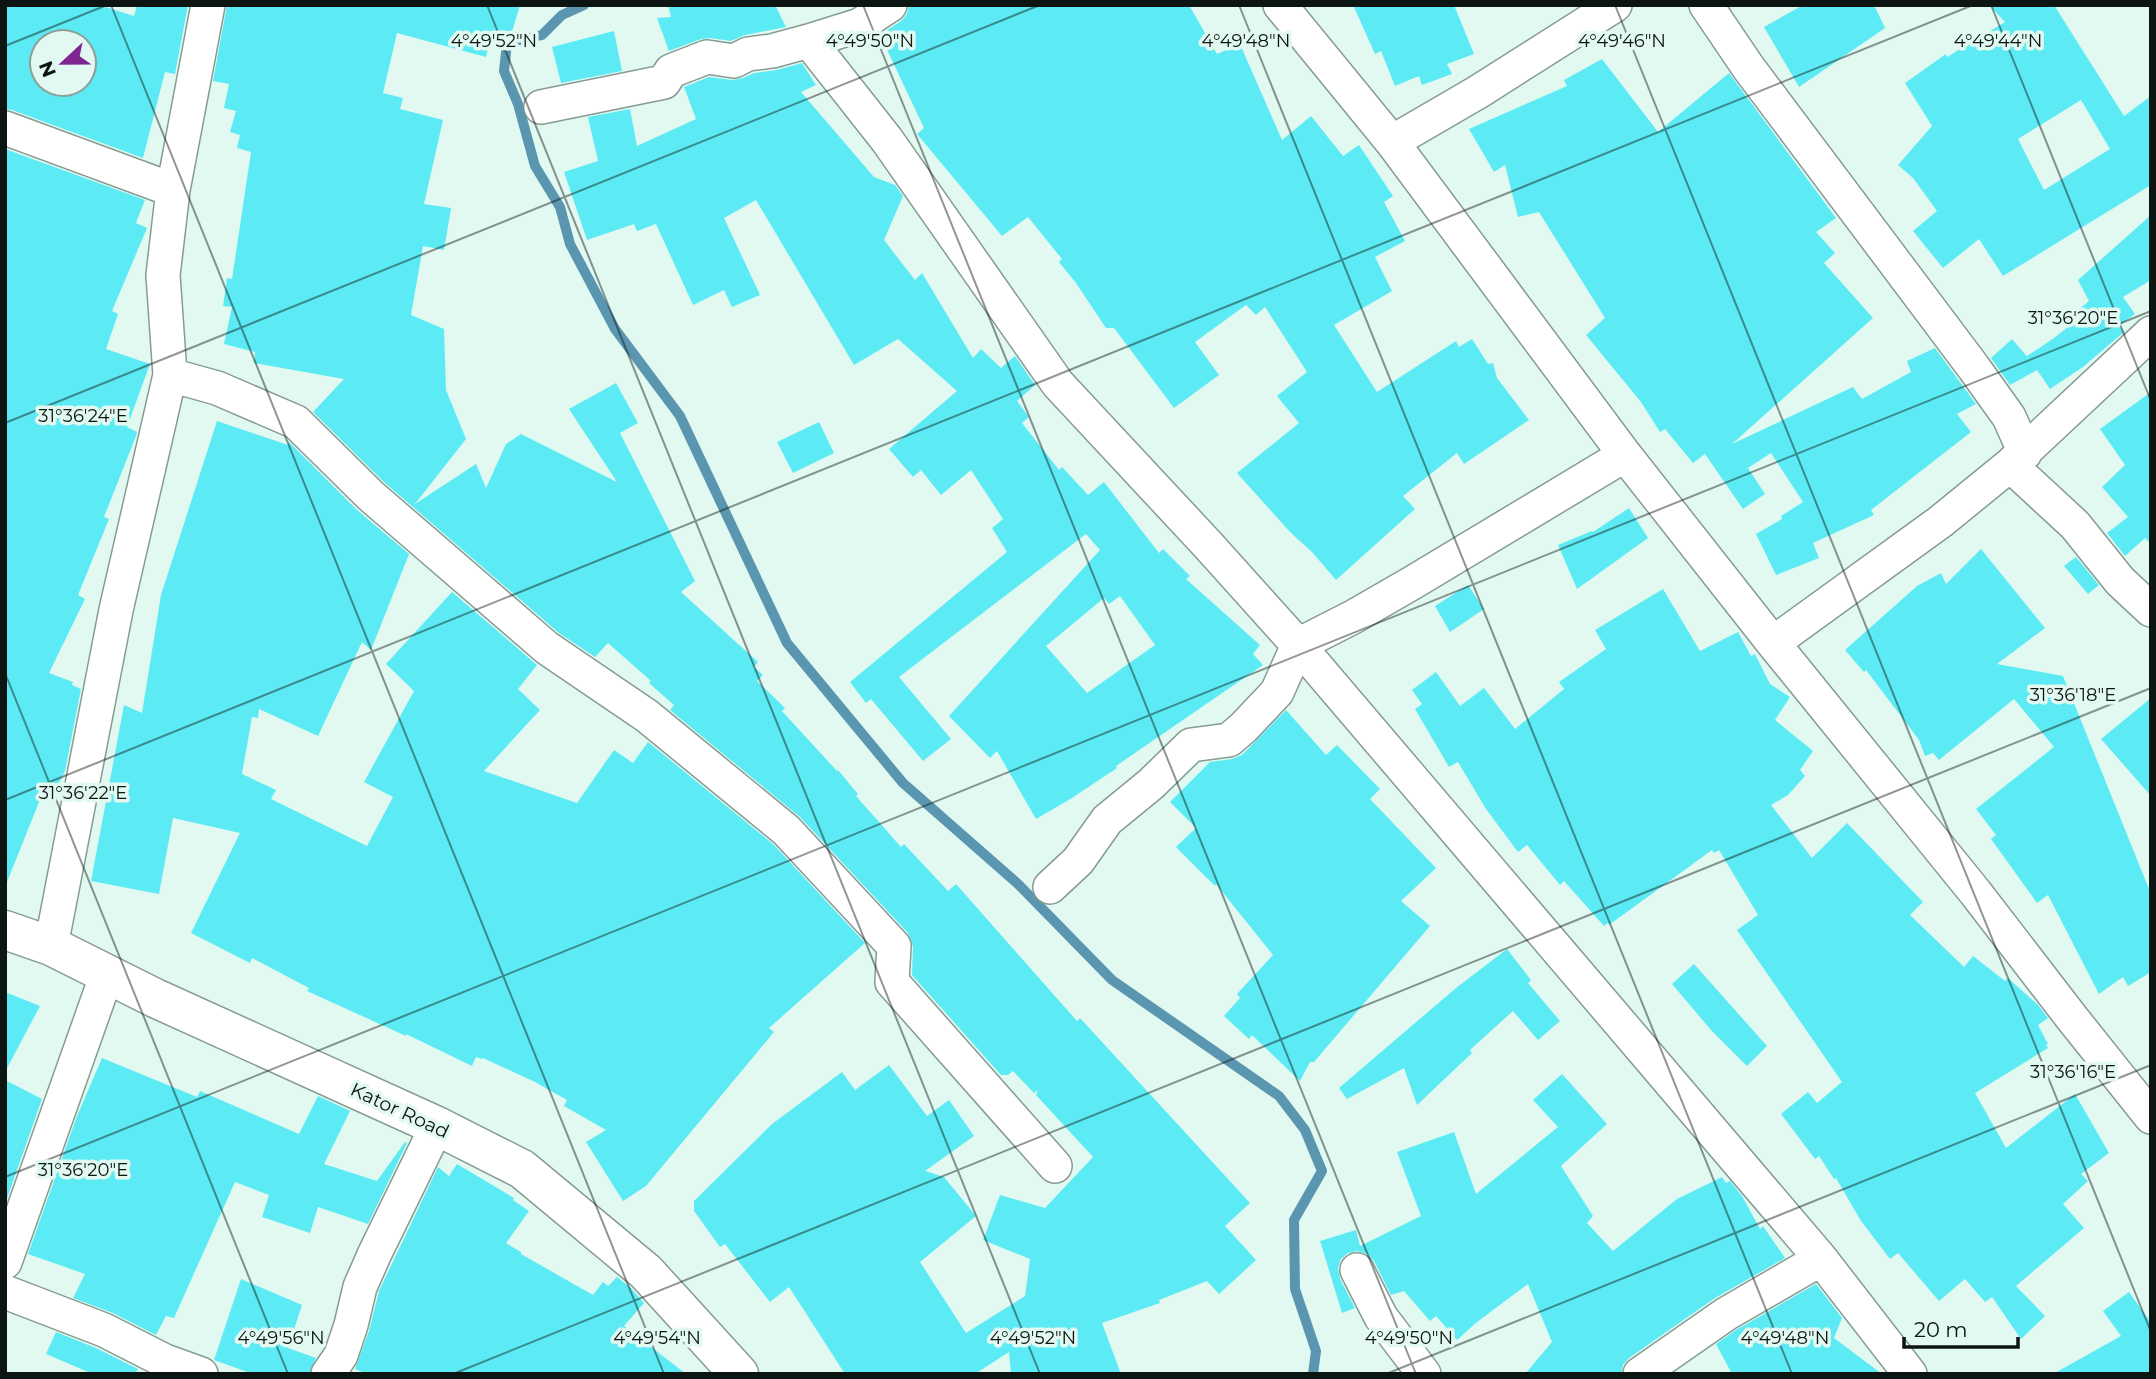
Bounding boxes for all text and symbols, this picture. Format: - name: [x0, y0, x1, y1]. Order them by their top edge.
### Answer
- north arrow: [28, 28, 98, 98]
- text: 4°49'52"N: [451, 30, 537, 52]
- text: 4°49'50"N: [826, 30, 914, 52]
- text: 4°49'48"N: [1202, 30, 1290, 52]
- text: 4°49'46"N: [1578, 30, 1666, 52]
- text: 4°49'44"N: [1954, 30, 2042, 52]
- text: N: [34, 58, 61, 81]
- text: 31°36'20"E: [2028, 307, 2118, 329]
- text: 31°36'24"E: [38, 405, 128, 427]
- text: 31°36'18"E: [2030, 684, 2116, 706]
- text: 31°36'22"E: [39, 782, 127, 804]
- text: 31°36'16"E: [2030, 1061, 2116, 1083]
- street label: Kator Road: [347, 1078, 453, 1143]
- text: 31°36'20"E: [38, 1159, 128, 1181]
- scale bar: [1904, 1306, 2018, 1350]
- text: 20 m: [1914, 1317, 1968, 1342]
- text: 4°49'56"N: [237, 1327, 325, 1349]
- text: 4°49'54"N: [613, 1327, 701, 1349]
- text: 4°49'52"N: [990, 1327, 1076, 1349]
- text: 4°49'50"N: [1365, 1327, 1453, 1349]
- text: 4°49'48"N: [1741, 1327, 1829, 1349]

